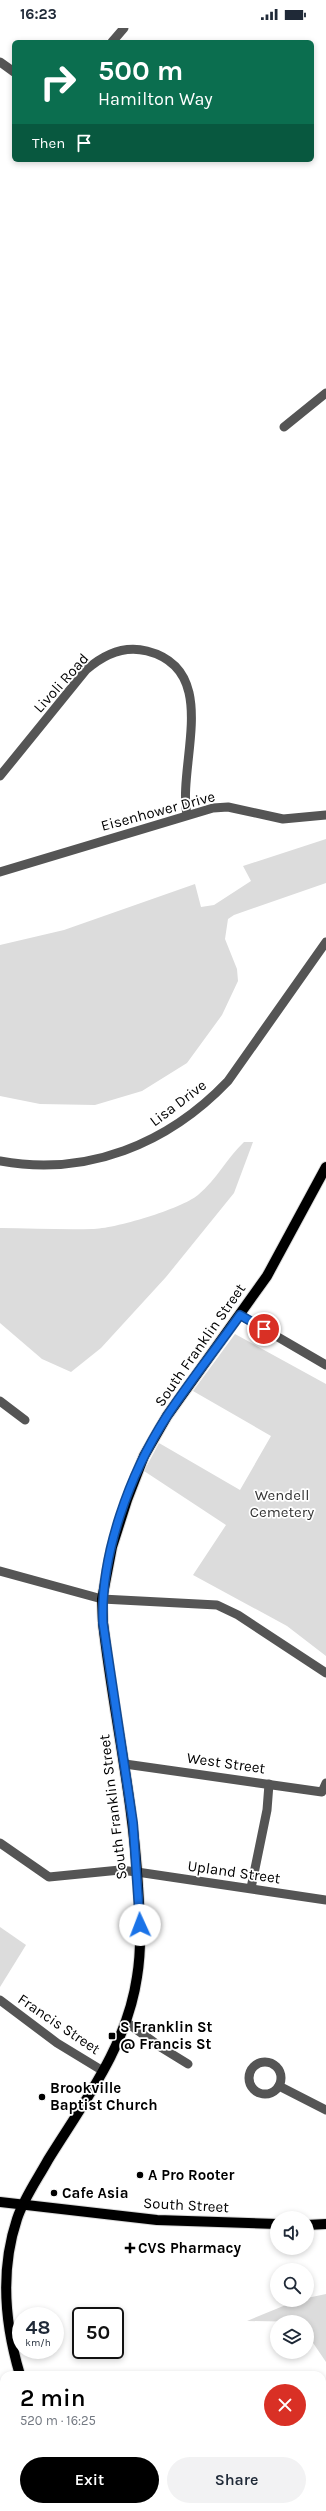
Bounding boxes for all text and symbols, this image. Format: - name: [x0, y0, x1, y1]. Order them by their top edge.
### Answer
- text: 16:23: [20, 5, 57, 23]
- text: 500 m: [98, 54, 183, 87]
- icon: right: [32, 56, 84, 108]
- text: Hamilton Way: [98, 88, 213, 110]
- icon: arrive: [73, 132, 95, 154]
- text: Then: [32, 134, 65, 152]
- street label: Livoli Road: [30, 649, 92, 717]
- street label: Eisenhower Drive: [99, 787, 217, 835]
- street label: Lisa Drive: [146, 1076, 210, 1130]
- street label: South Franklin Street: [151, 1280, 249, 1410]
- pin: [247, 1312, 281, 1346]
- icon: arrive: [253, 1318, 275, 1340]
- park label: Wendell Cemetery: [250, 1486, 314, 1521]
- street label: South Franklin Street: [95, 1733, 131, 1881]
- street label: West Street: [186, 1749, 267, 1777]
- street label: Upland Street: [186, 1857, 282, 1887]
- position arrow: [119, 1904, 161, 1946]
- street label: Francis Street: [14, 1990, 104, 2058]
- place label: S Franklin St @ Francis St: [120, 2018, 213, 2053]
- marker: S Franklin St @ Francis St: [107, 2031, 117, 2041]
- place label: Brookville Baptist Church: [50, 2079, 158, 2114]
- marker: Brookville Baptist Church: [37, 2092, 47, 2102]
- place label: A Pro Rooter: [148, 2166, 235, 2184]
- marker: A Pro Rooter: [135, 2170, 145, 2180]
- place label: Cafe Asia: [62, 2184, 129, 2202]
- marker: Cafe Asia: [49, 2188, 59, 2198]
- street label: South Street: [143, 2194, 230, 2216]
- map controls: [270, 2211, 314, 2359]
- button: sound: [270, 2211, 314, 2255]
- place label: CVS Pharmacy: [138, 2239, 242, 2257]
- marker: CVS Pharmacy: [125, 2243, 135, 2253]
- button: search: [270, 2263, 314, 2307]
- speed limit sign: 50: [72, 2307, 124, 2359]
- button: layers: [270, 2315, 314, 2359]
- text: 48: [26, 2316, 50, 2339]
- text: km/h: [25, 2337, 51, 2349]
- text: 2 min: [20, 2384, 86, 2412]
- button: close: [264, 2384, 306, 2426]
- text: 520 m · 16:25: [20, 2413, 96, 2428]
- button: Exit: [20, 2457, 159, 2503]
- button: Share: [167, 2457, 306, 2503]

